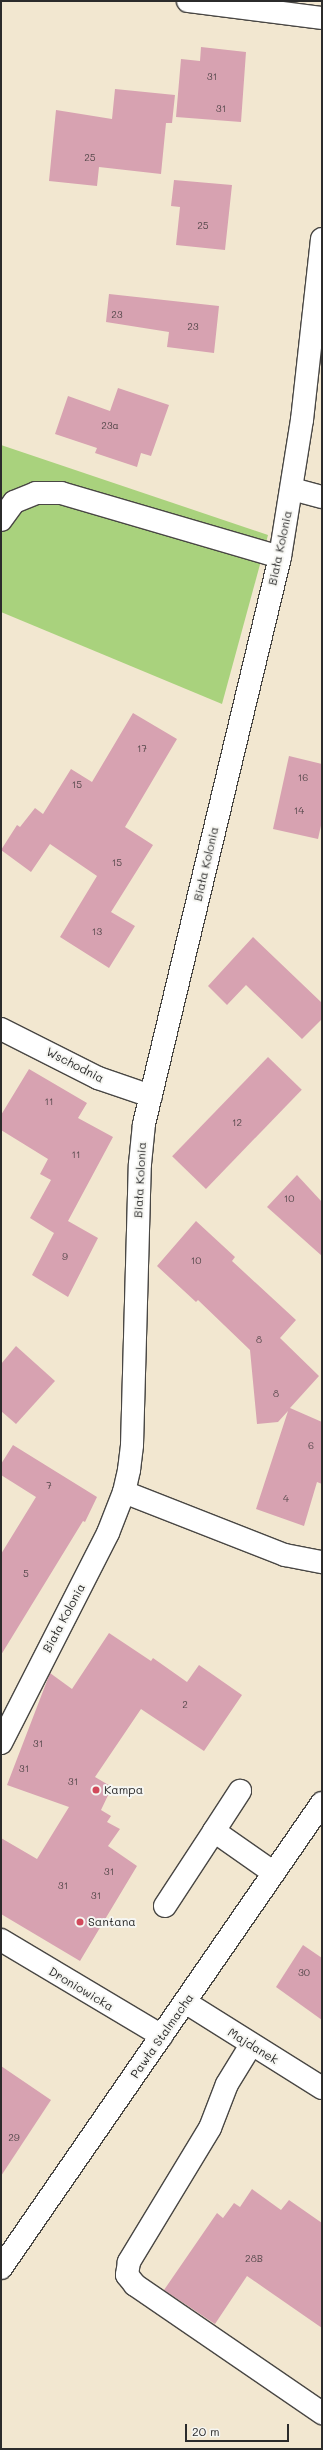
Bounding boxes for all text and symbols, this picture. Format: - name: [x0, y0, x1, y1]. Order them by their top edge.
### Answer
- house number: 31: [207, 71, 217, 83]
- house number: 31: [216, 103, 226, 115]
- house number: 25: [84, 152, 96, 164]
- house number: 25: [197, 220, 209, 232]
- house number: 23: [111, 309, 123, 321]
- house number: 23: [187, 321, 199, 333]
- house number: 23a: [101, 420, 119, 432]
- street label: Biała Kolonia: [265, 509, 295, 587]
- house number: 17: [137, 743, 147, 755]
- house number: 16: [298, 772, 308, 784]
- house number: 15: [72, 779, 82, 791]
- house number: 14: [294, 805, 304, 817]
- street label: Biała Kolonia: [190, 825, 222, 903]
- house number: 15: [112, 857, 122, 869]
- house number: 13: [92, 926, 102, 938]
- street label: Wschodnia: [44, 1044, 106, 1086]
- house number: 11: [45, 1096, 53, 1108]
- house number: 12: [232, 1117, 242, 1129]
- street label: Biała Kolonia: [131, 1142, 149, 1218]
- house number: 11: [72, 1149, 80, 1161]
- house number: 10: [284, 1193, 294, 1205]
- house number: 9: [62, 1251, 68, 1263]
- house number: 10: [191, 1255, 201, 1267]
- house number: 8: [256, 1334, 262, 1346]
- house number: 8: [273, 1388, 279, 1400]
- house number: 6: [308, 1440, 314, 1452]
- house number: 7: [46, 1480, 52, 1492]
- house number: 4: [283, 1493, 289, 1505]
- house number: 5: [23, 1568, 29, 1580]
- street label: Biała Kolonia: [40, 1581, 88, 1655]
- house number: 2: [182, 1699, 188, 1711]
- house number: 31: [33, 1738, 43, 1750]
- house number: 31: [19, 1763, 29, 1775]
- house number: 31: [68, 1776, 78, 1788]
- place label: Kampa: [104, 1783, 143, 1797]
- marker: Kampa: [91, 1785, 101, 1795]
- house number: 31: [104, 1866, 114, 1878]
- house number: 31: [58, 1880, 68, 1892]
- house number: 31: [91, 1890, 101, 1902]
- place label: Santana: [88, 1915, 136, 1929]
- marker: Santana: [75, 1917, 85, 1927]
- street label: Droniowicka: [46, 1964, 116, 2014]
- house number: 30: [298, 1967, 310, 1979]
- street label: Pawła Stalmacha: [127, 1991, 197, 2081]
- street label: Majdanek: [225, 2025, 281, 2067]
- house number: 29: [8, 2132, 20, 2144]
- house number: 28B: [245, 2253, 263, 2265]
- scale bar: [187, 2416, 291, 2442]
- text: 20 m: [192, 2423, 220, 2439]

